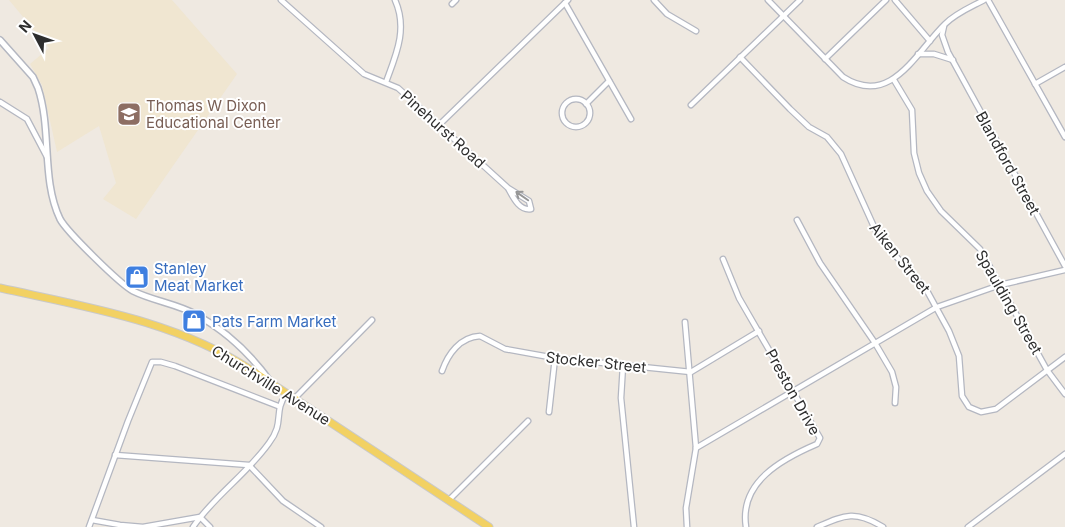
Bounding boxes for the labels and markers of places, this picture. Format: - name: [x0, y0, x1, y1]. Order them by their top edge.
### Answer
- place label: Thomas W Dixon Educational Center: [146, 96, 281, 132]
- school or university icon: Thomas W Dixon Educational Center: [116, 101, 142, 127]
- place label: Stanley Meat Market: [154, 259, 243, 295]
- shop icon: Stanley Meat Market: [124, 264, 150, 290]
- shop icon: Pats Farm Market: [181, 308, 207, 334]
- place label: Pats Farm Market: [212, 312, 337, 331]

